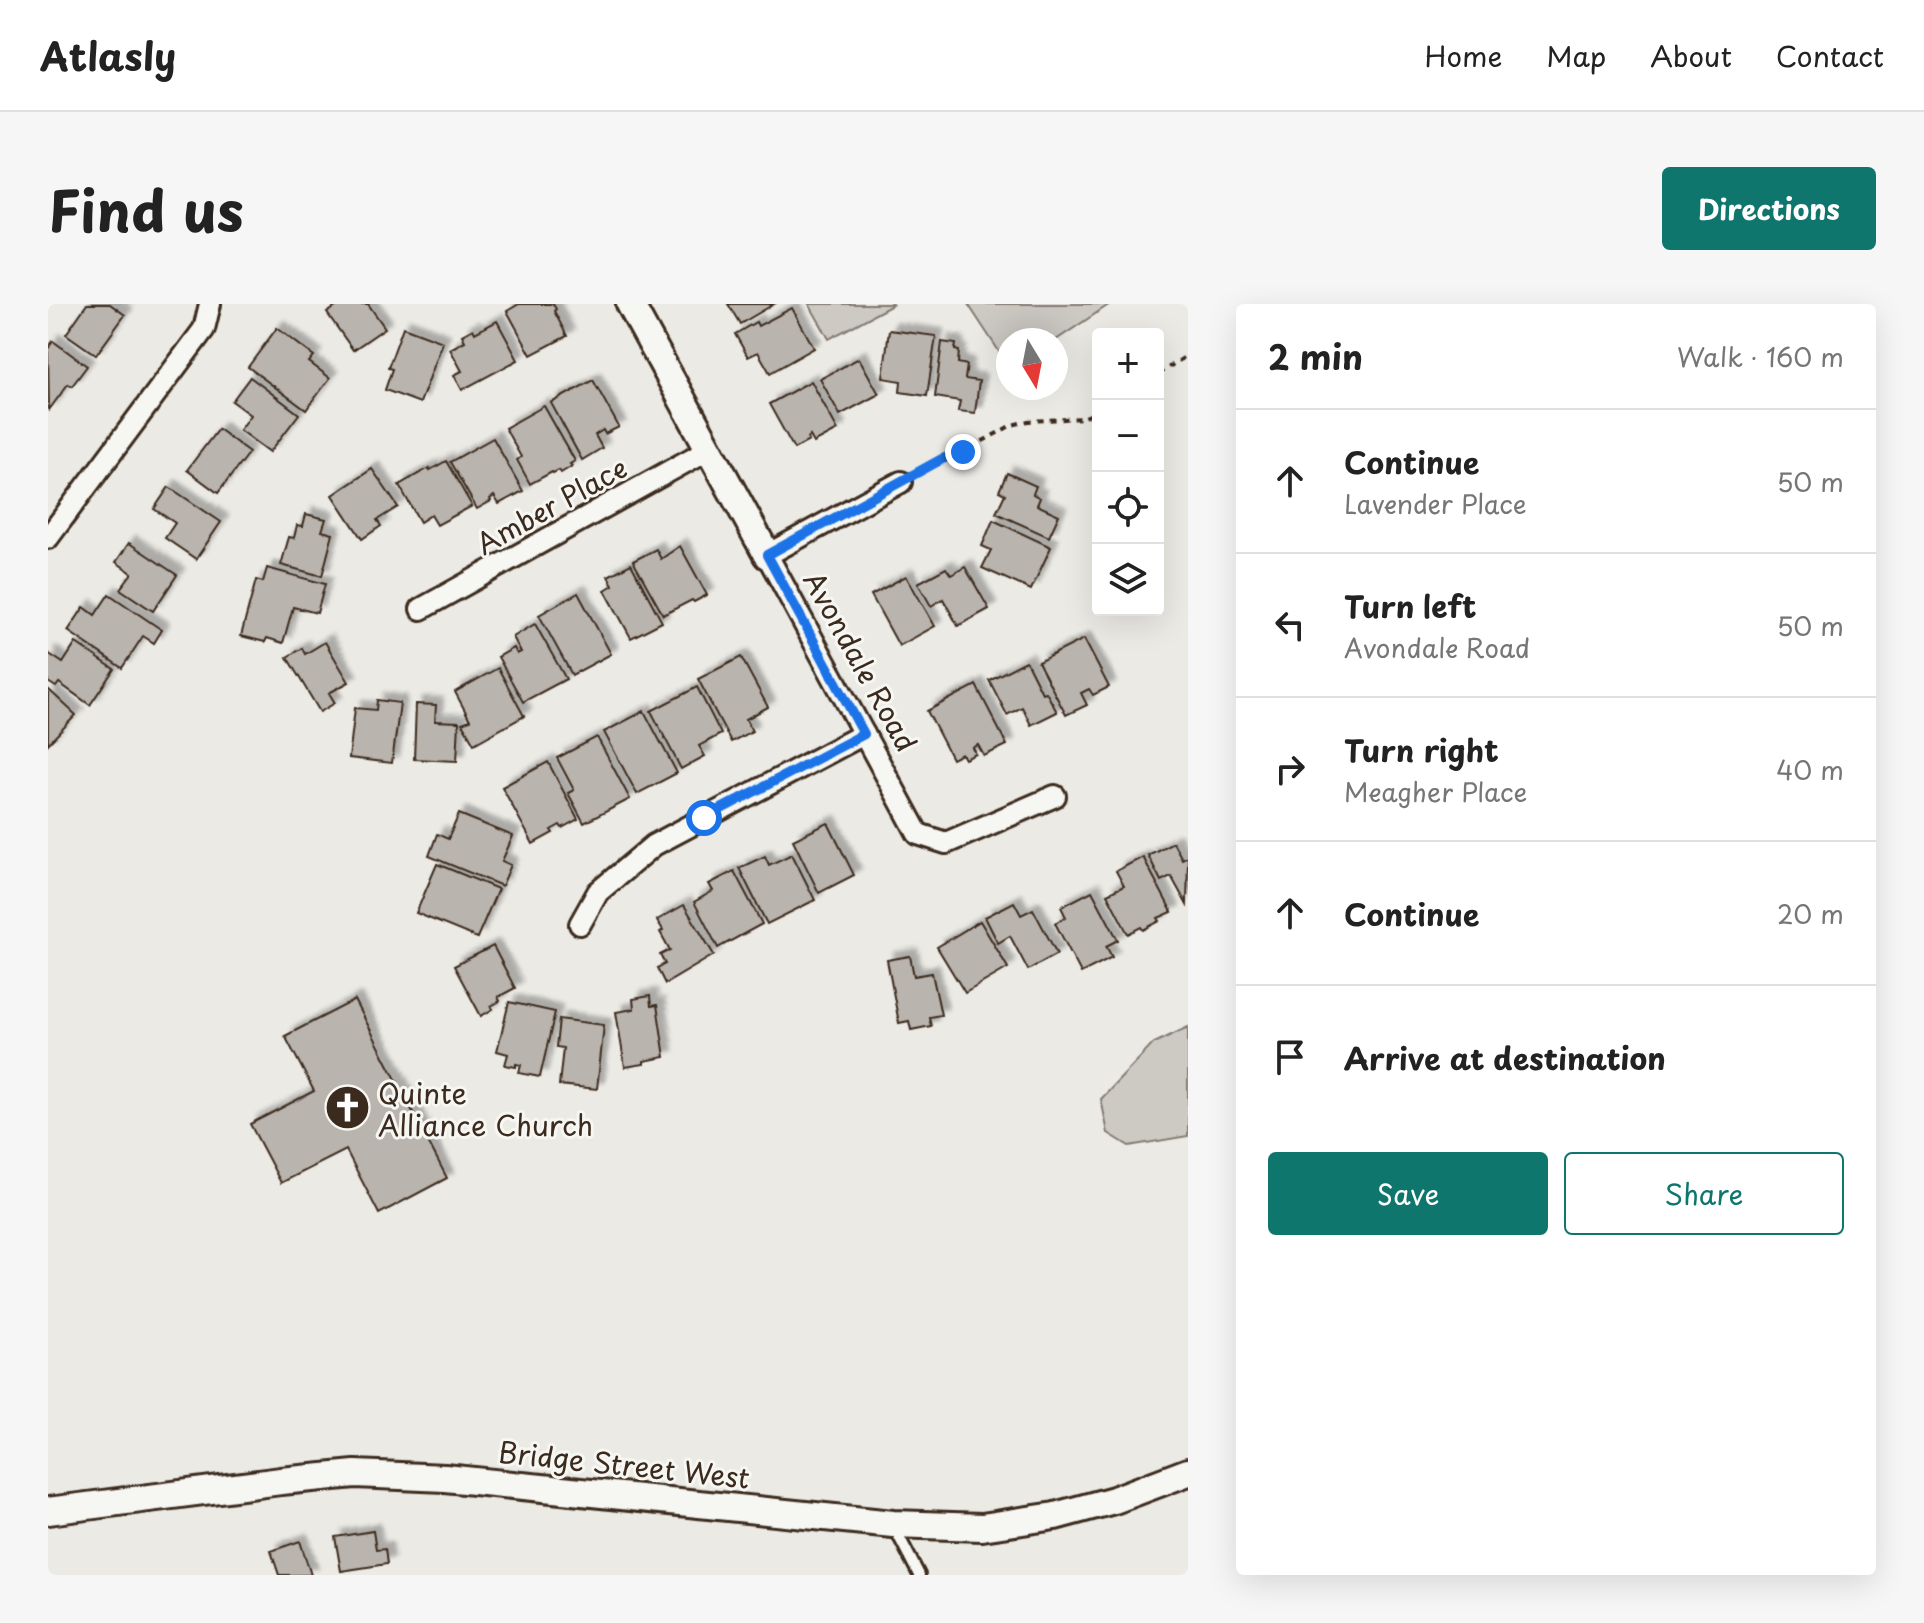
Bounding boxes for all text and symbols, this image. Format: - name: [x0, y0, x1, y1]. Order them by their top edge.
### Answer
- text: Atlasly: [40, 27, 176, 84]
- text: Home: [1424, 34, 1502, 77]
- text: Map: [1546, 34, 1606, 77]
- text: About: [1650, 34, 1732, 77]
- text: Contact: [1776, 34, 1884, 77]
- text: Find us: [48, 166, 244, 251]
- button: Directions: [1662, 167, 1876, 250]
- north arrow: [996, 328, 1068, 400]
- map controls: [1092, 328, 1164, 616]
- button: +: [1092, 328, 1164, 400]
- text: 2 min: [1268, 330, 1363, 382]
- text: Walk · 160 m: [1677, 337, 1844, 376]
- button: −: [1092, 400, 1164, 472]
- route end: [945, 434, 981, 470]
- text: Continue: [1344, 439, 1479, 484]
- street label: Amber Place: [468, 446, 634, 564]
- icon: ahead: [1268, 459, 1312, 503]
- text: 50 m: [1777, 462, 1844, 501]
- button: locate: [1092, 472, 1164, 544]
- text: Lavender Place: [1344, 484, 1527, 523]
- button: layers: [1092, 544, 1164, 616]
- street label: Avondale Road: [794, 563, 928, 759]
- text: Turn left: [1344, 583, 1476, 628]
- icon: left: [1268, 603, 1312, 647]
- text: 50 m: [1777, 606, 1844, 645]
- text: Avondale Road: [1344, 628, 1530, 667]
- text: Turn right: [1344, 727, 1499, 772]
- icon: right: [1268, 747, 1312, 791]
- text: 40 m: [1776, 750, 1844, 789]
- text: Meagher Place: [1344, 772, 1527, 811]
- route start: [686, 800, 722, 836]
- icon: ahead: [1268, 891, 1312, 935]
- text: Continue: [1344, 891, 1479, 936]
- text: 20 m: [1777, 894, 1844, 933]
- icon: arrive: [1268, 1035, 1312, 1079]
- text: Arrive at destination: [1344, 1035, 1666, 1080]
- place label: Quinte Alliance Church: [378, 1071, 593, 1146]
- church icon: Quinte Alliance Church: [323, 1084, 371, 1132]
- button: Save: [1268, 1152, 1548, 1235]
- button: Share: [1564, 1152, 1844, 1235]
- street label: Bridge Street West: [496, 1429, 752, 1499]

